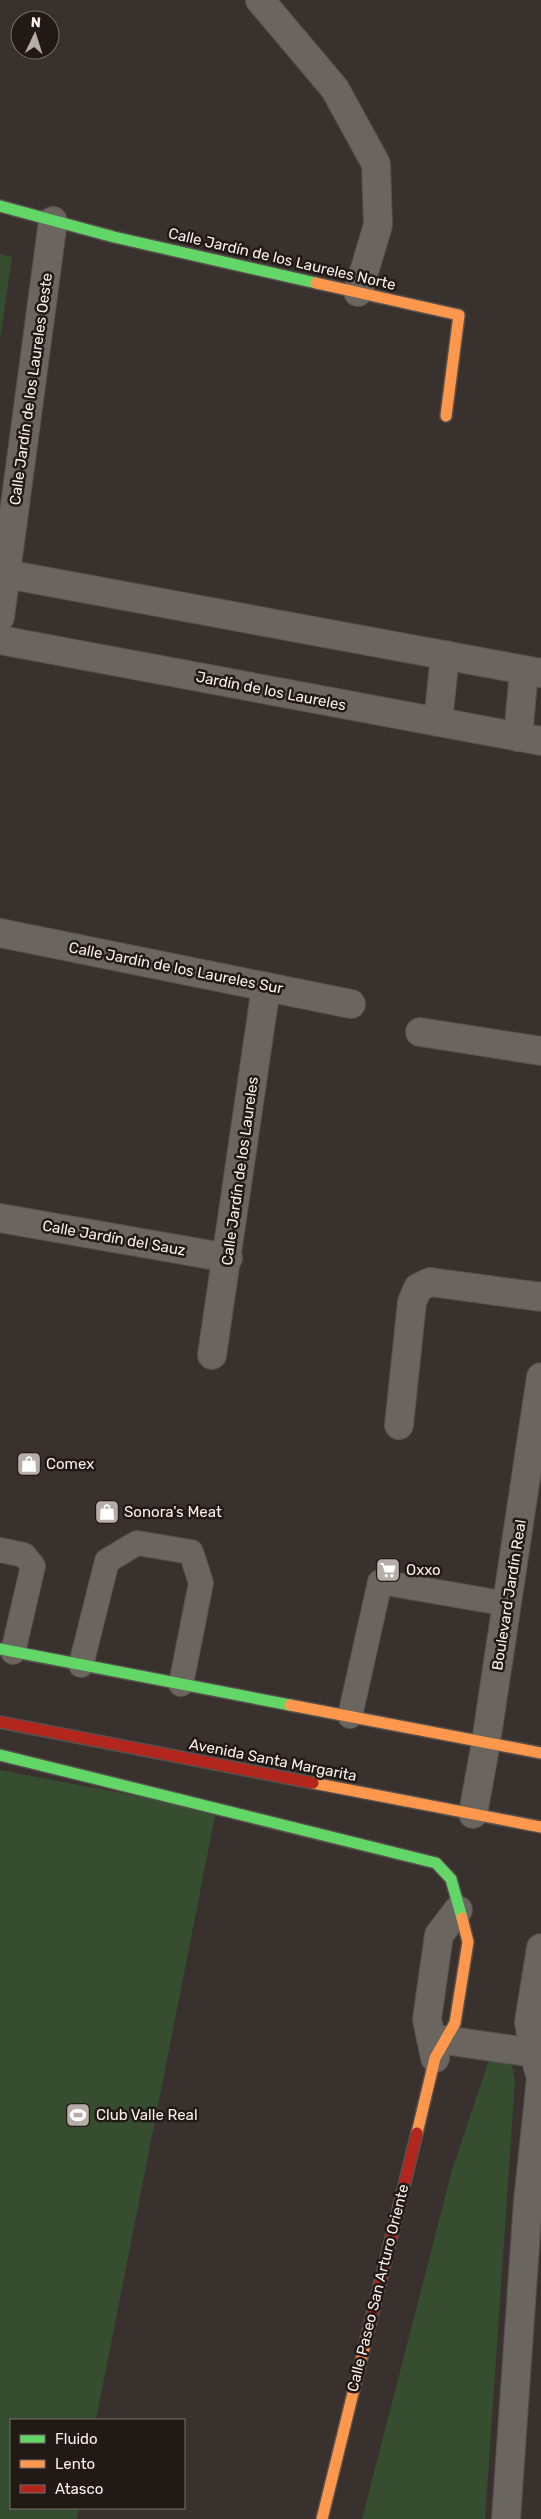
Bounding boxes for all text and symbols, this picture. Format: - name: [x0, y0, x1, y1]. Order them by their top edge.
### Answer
- north arrow: [10, 10, 60, 60]
- text: N: [30, 14, 41, 31]
- street label: Calle Jardín de los Laureles Norte: [167, 224, 397, 294]
- street label: Calle Jardín de los Laureles Oeste: [6, 272, 56, 506]
- street label: Jardín de los Laureles: [194, 668, 348, 714]
- street label: Calle Jardín de los Laureles Sur: [67, 938, 285, 998]
- street label: Calle Jardín de los Laureles: [218, 1075, 262, 1266]
- street label: Calle Jardín del Sauz: [41, 1217, 187, 1260]
- shop icon: Comex: [16, 1451, 42, 1477]
- place label: Comex: [46, 1455, 94, 1473]
- shop icon: Sonora's Meat: [94, 1499, 120, 1525]
- place label: Sonora's Meat: [124, 1503, 222, 1521]
- street label: Boulevard Jardín Real: [488, 1518, 530, 1672]
- supermarket icon: Oxxo: [375, 1557, 401, 1583]
- place label: Oxxo: [406, 1561, 441, 1579]
- street label: Avenida Santa Margarita: [188, 1735, 358, 1785]
- sports icon: Club Valle Real: [65, 2102, 91, 2128]
- place label: Club Valle Real: [96, 2106, 198, 2124]
- street label: Calle Paseo San Arturo Oriente: [343, 2182, 413, 2394]
- legend: [10, 2419, 185, 2509]
- text: Fluido: [55, 2430, 98, 2448]
- text: Lento: [55, 2455, 95, 2473]
- text: Atasco: [55, 2480, 103, 2498]

